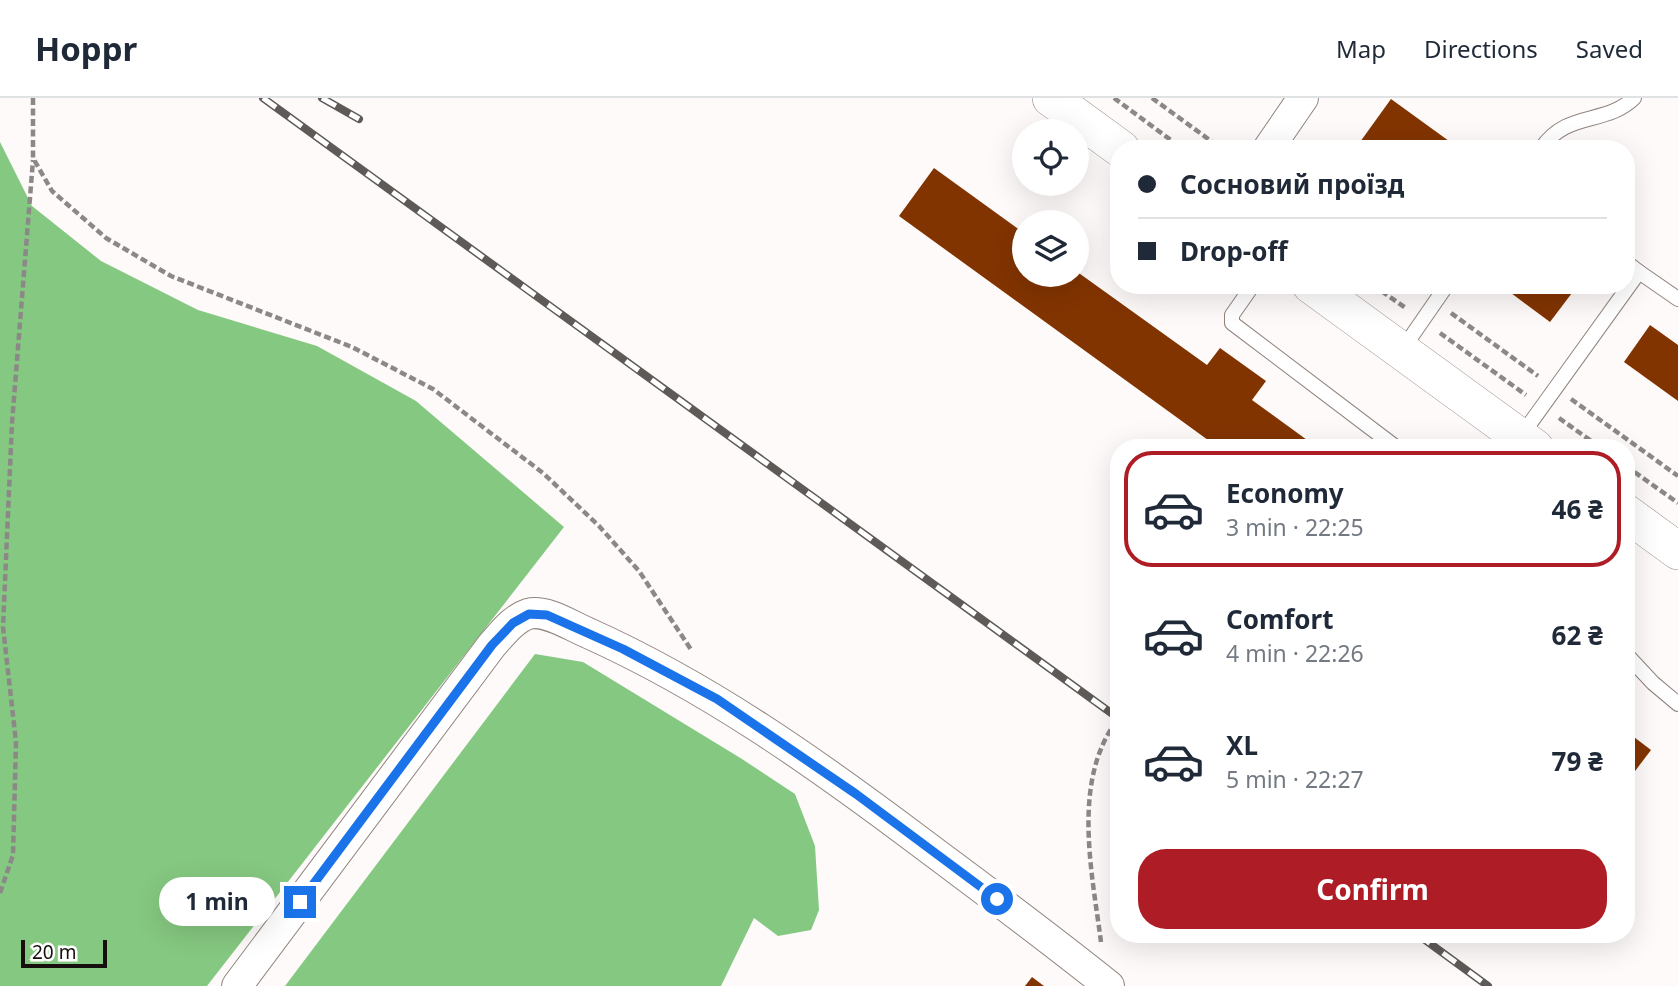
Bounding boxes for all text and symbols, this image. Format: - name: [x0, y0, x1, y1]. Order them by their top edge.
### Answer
- text: Hoppr: [35, 26, 137, 71]
- text: Map: [1336, 32, 1386, 65]
- text: Directions: [1424, 32, 1538, 65]
- text: Saved: [1576, 32, 1643, 65]
- map controls: [1012, 119, 1089, 287]
- button: locate: [1012, 119, 1089, 196]
- text: Сосновий проїзд: [1180, 166, 1404, 202]
- button: layers: [1012, 210, 1089, 287]
- text: Drop-off: [1180, 233, 1287, 269]
- text: Economy: [1226, 475, 1344, 511]
- icon: car: [1142, 478, 1205, 541]
- text: 46 ₴: [1552, 491, 1603, 527]
- text: 3 min · 22:25: [1226, 511, 1364, 543]
- text: Comfort: [1226, 601, 1334, 637]
- icon: car: [1142, 604, 1205, 667]
- text: 62 ₴: [1552, 617, 1603, 653]
- text: 4 min · 22:26: [1226, 637, 1364, 669]
- text: XL: [1226, 727, 1258, 763]
- icon: car: [1142, 730, 1205, 793]
- text: 79 ₴: [1552, 743, 1603, 779]
- text: 5 min · 22:27: [1226, 763, 1364, 795]
- button: Confirm: [1138, 849, 1607, 929]
- callout: 1 min: [160, 878, 276, 926]
- route start: [981, 883, 1013, 915]
- text: 1 min: [185, 885, 249, 917]
- route end: [284, 886, 316, 918]
- scale bar: [21, 937, 107, 969]
- text: 20 m: [32, 939, 76, 965]

